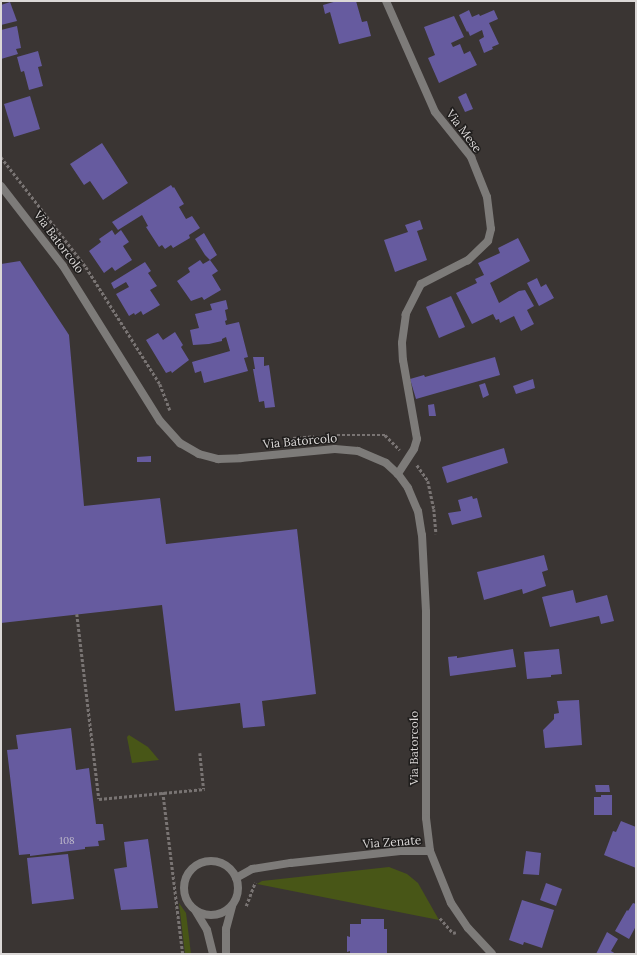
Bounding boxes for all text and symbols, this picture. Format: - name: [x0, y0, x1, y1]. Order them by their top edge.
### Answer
- street label: Via Mese: [443, 107, 485, 155]
- street label: Via Batorcolo: [31, 208, 87, 276]
- street label: Via Batorcolo: [262, 431, 338, 451]
- street label: Via Batorcolo: [407, 711, 421, 785]
- street label: Via Zenate: [362, 833, 422, 851]
- house number: 108: [59, 835, 75, 847]

